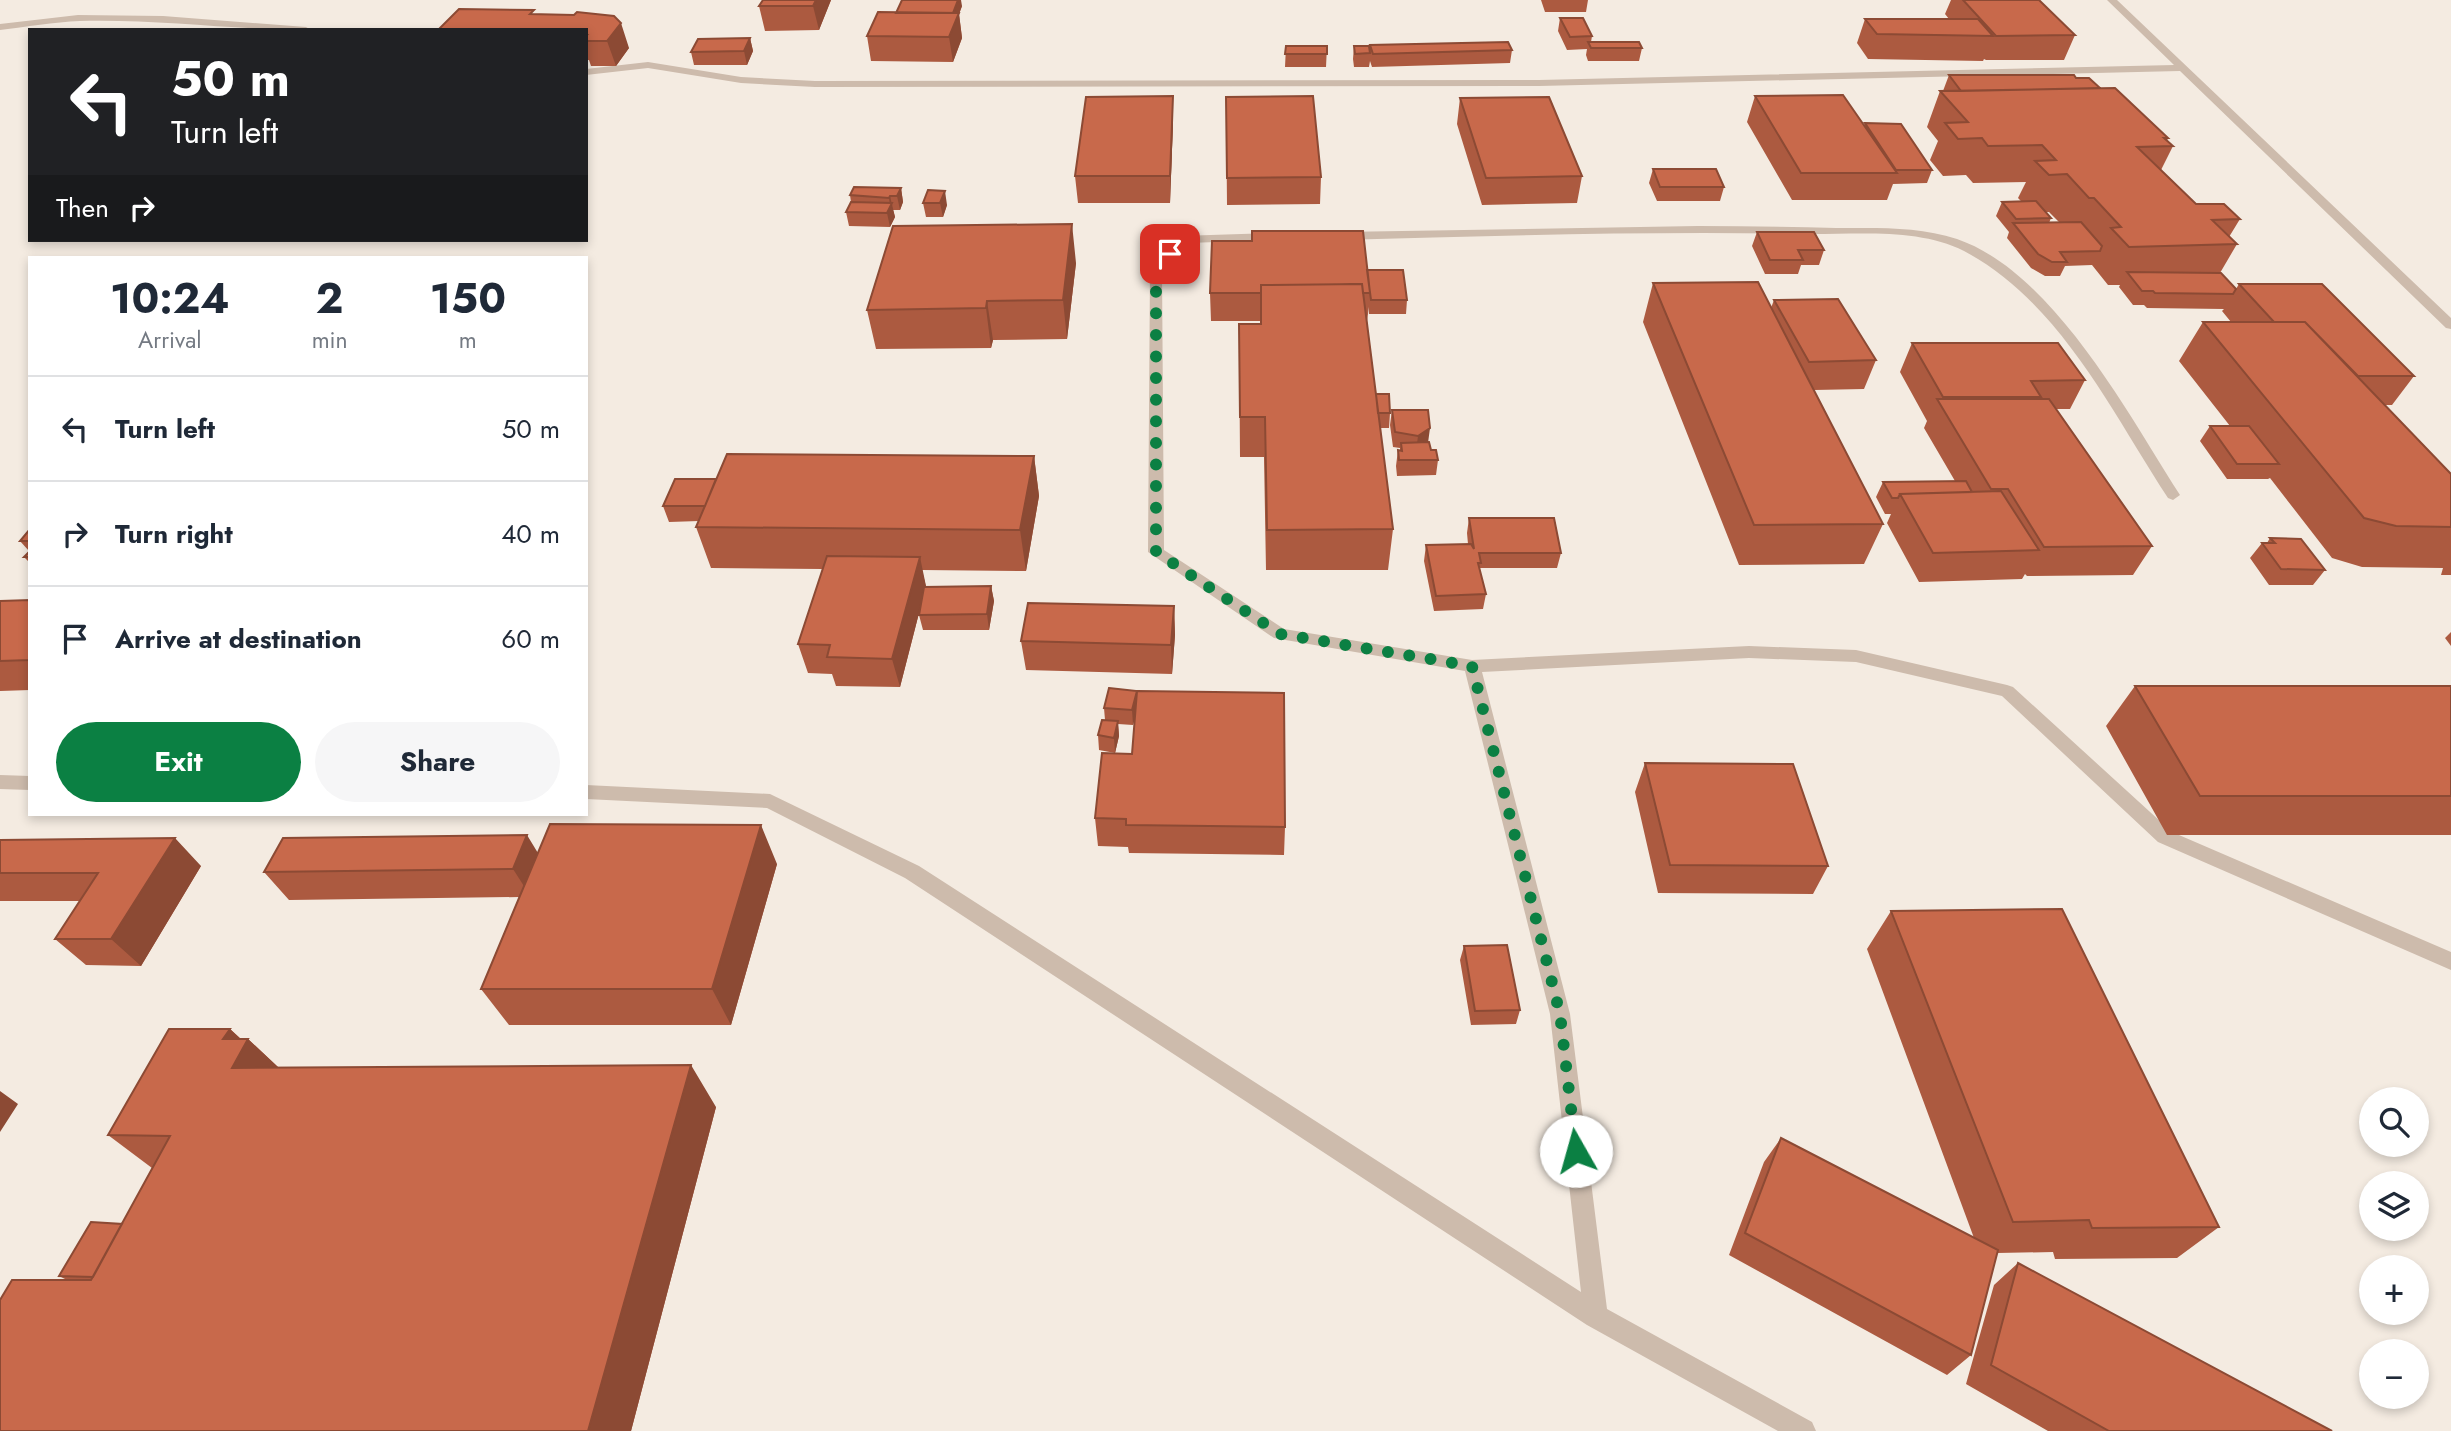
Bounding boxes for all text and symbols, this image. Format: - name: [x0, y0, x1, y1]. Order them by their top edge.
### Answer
- text: 50 m: [171, 44, 290, 114]
- icon: left: [56, 56, 147, 147]
- text: Turn left: [171, 109, 278, 155]
- text: Then: [56, 189, 109, 227]
- icon: right: [123, 189, 161, 227]
- pin: [1140, 224, 1200, 284]
- icon: arrive: [1151, 235, 1189, 273]
- text: 10:24: [110, 268, 230, 329]
- text: 2: [316, 268, 343, 329]
- text: 150: [430, 268, 506, 329]
- text: Arrival: [138, 323, 202, 357]
- text: min: [312, 323, 348, 357]
- text: m: [459, 323, 477, 357]
- icon: left: [56, 410, 94, 448]
- text: Turn left: [115, 410, 215, 448]
- text: 50 m: [502, 410, 560, 448]
- icon: right: [56, 515, 94, 553]
- text: Turn right: [115, 515, 233, 553]
- text: 40 m: [501, 515, 560, 553]
- icon: arrive: [56, 620, 94, 658]
- text: Arrive at destination: [115, 620, 362, 658]
- text: 60 m: [501, 620, 560, 658]
- button: Exit: [56, 722, 301, 802]
- button: Share: [315, 722, 560, 802]
- map controls: [2359, 1087, 2429, 1409]
- button: search: [2359, 1087, 2429, 1157]
- position arrow: [1539, 1114, 1613, 1188]
- button: layers: [2359, 1171, 2429, 1241]
- button: +: [2359, 1255, 2429, 1325]
- button: −: [2359, 1339, 2429, 1409]

